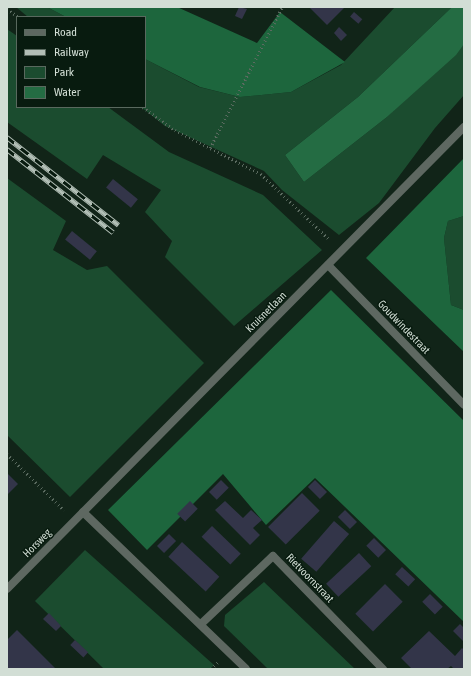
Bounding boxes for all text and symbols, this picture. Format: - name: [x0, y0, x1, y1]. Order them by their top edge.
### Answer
- legend: [16, 16, 146, 108]
- text: Road: [54, 25, 77, 39]
- text: Railway: [54, 45, 89, 59]
- text: Park: [54, 65, 74, 79]
- text: Water: [54, 85, 80, 99]
- street label: Kruisnetlaan: [243, 289, 289, 335]
- street label: Goudwindestraat: [375, 297, 433, 357]
- street label: Horsweg: [20, 526, 54, 560]
- street label: Rietvoornstraat: [283, 551, 337, 605]

